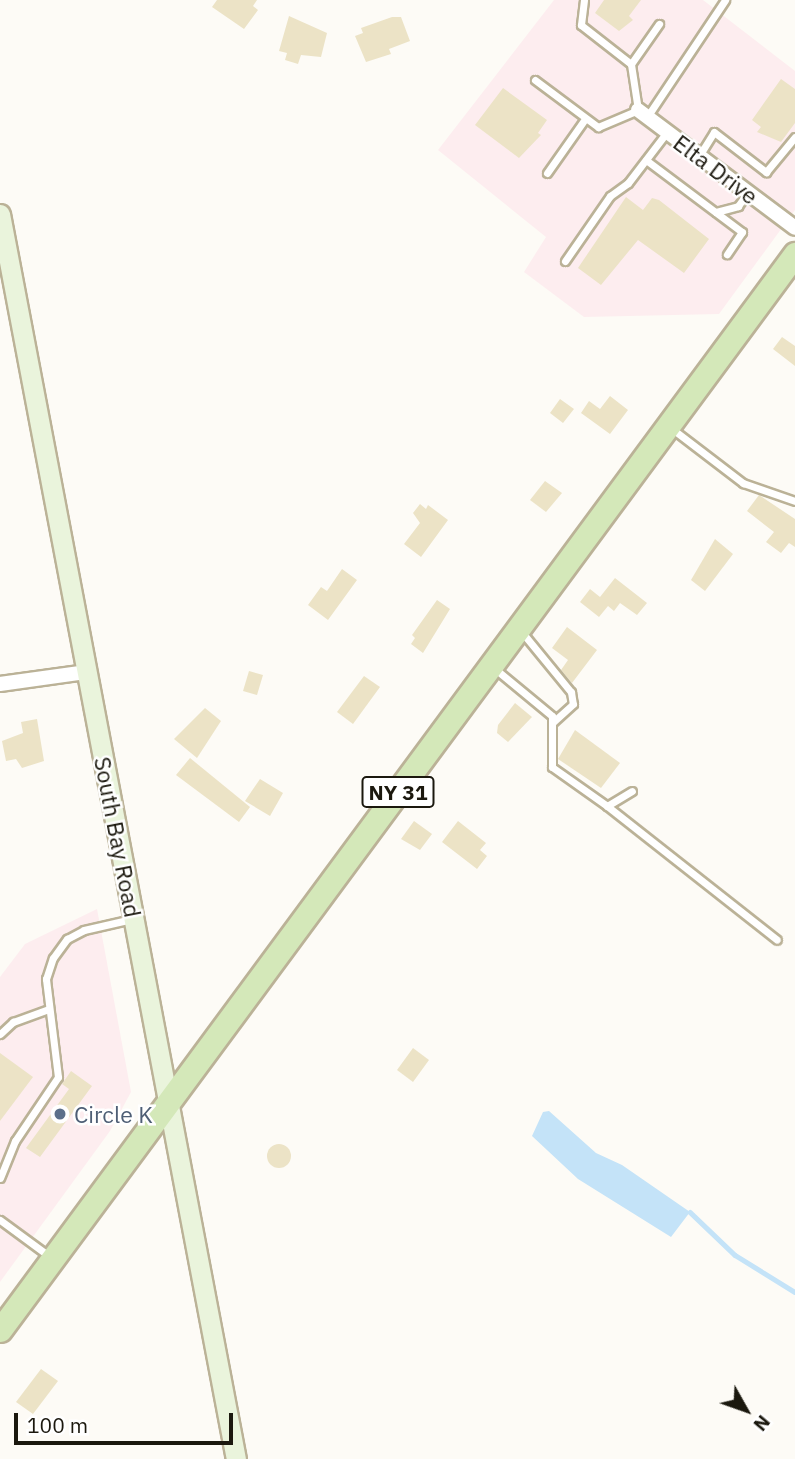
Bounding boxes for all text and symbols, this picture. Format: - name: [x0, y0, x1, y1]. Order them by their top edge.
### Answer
- street label: Elta Drive: [668, 128, 764, 210]
- street label: South Bay Road: [89, 754, 147, 920]
- road number: NY 31: [361, 774, 435, 810]
- place label: Circle K: [74, 1100, 153, 1128]
- marker: Circle K: [52, 1106, 68, 1122]
- north arrow: [711, 1375, 781, 1445]
- scale bar: [18, 1400, 236, 1444]
- text: 100 m: [27, 1411, 88, 1439]
- text: N: [748, 1411, 776, 1436]

